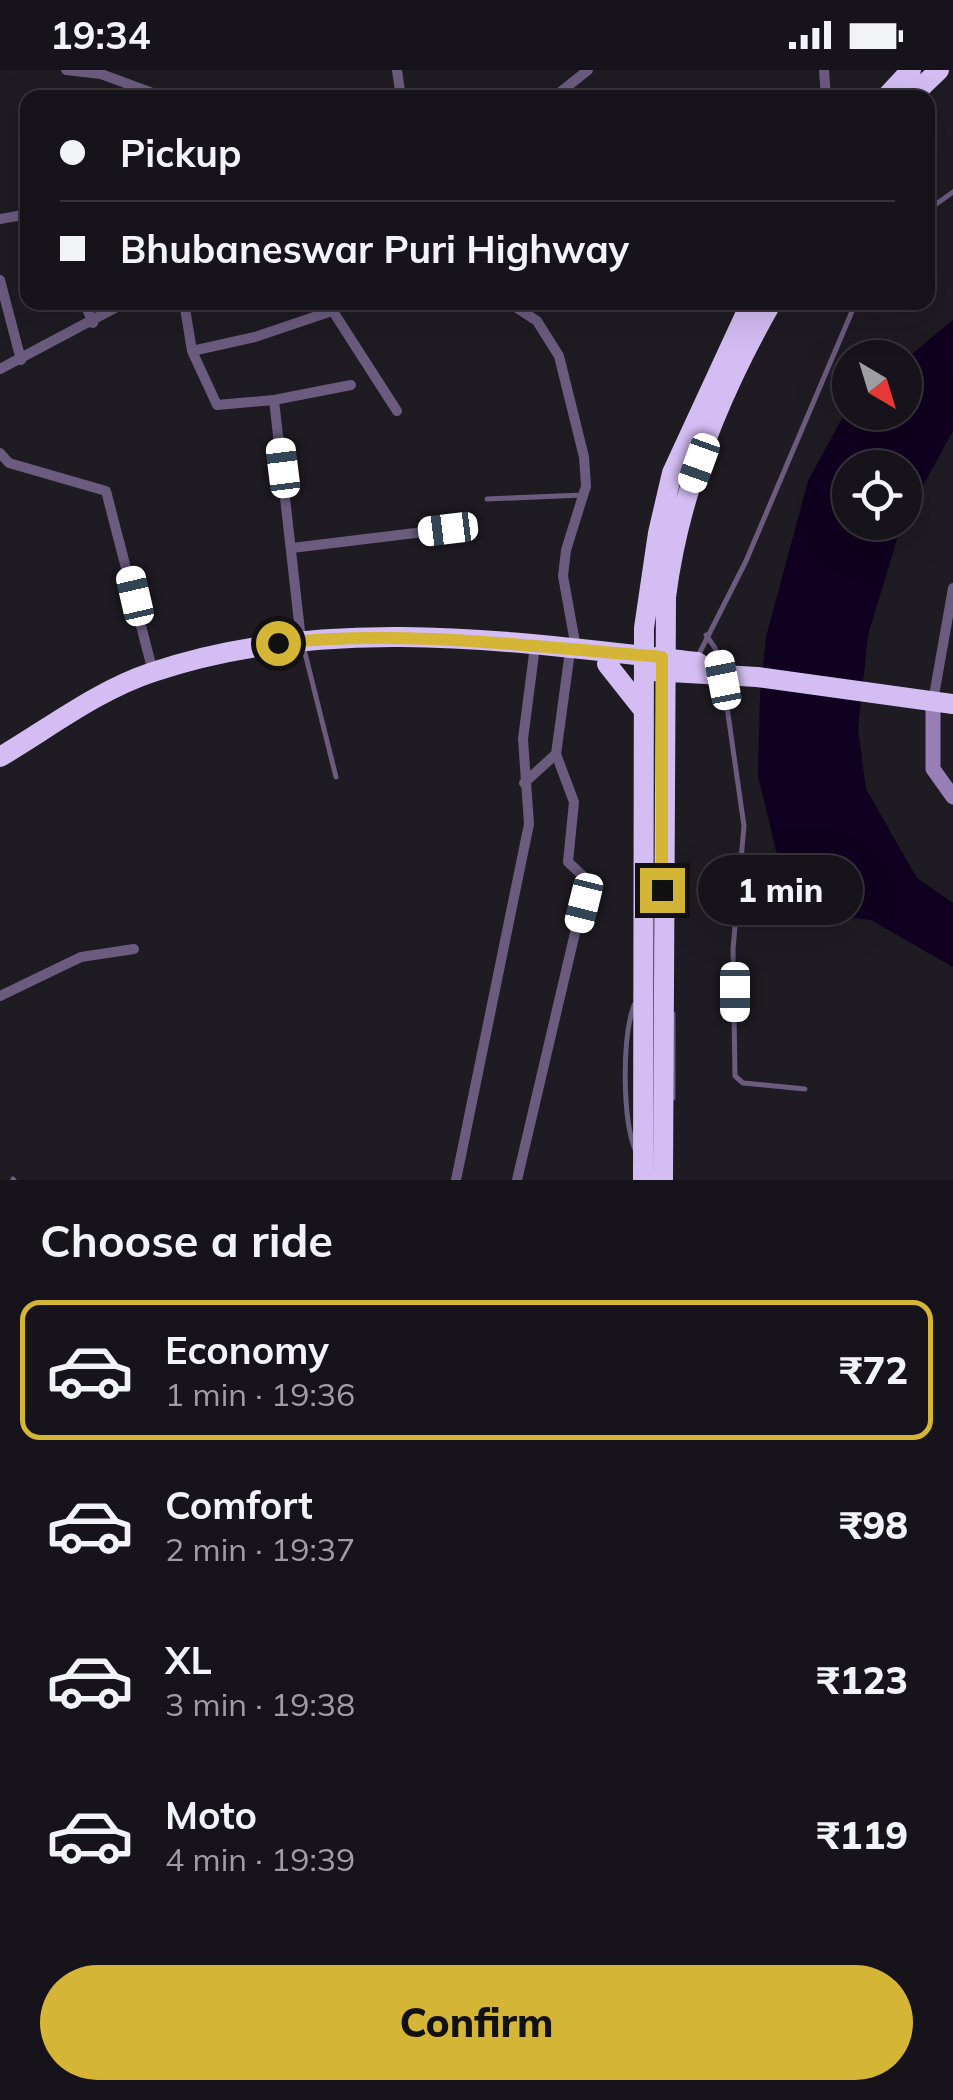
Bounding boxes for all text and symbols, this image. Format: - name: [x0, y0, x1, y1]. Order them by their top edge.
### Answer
- text: 19:34: [50, 11, 151, 59]
- text: Pickup: [120, 129, 242, 177]
- text: Bhubaneswar Puri Highway: [120, 225, 629, 273]
- north arrow: [832, 340, 922, 430]
- map controls: [832, 340, 922, 540]
- car: [675, 430, 723, 496]
- car: [264, 436, 302, 500]
- button: locate: [832, 450, 922, 540]
- car: [416, 510, 480, 548]
- car: [114, 563, 156, 629]
- route start: [256, 621, 301, 666]
- car: [703, 648, 743, 712]
- callout: 1 min: [697, 855, 862, 925]
- route end: [640, 868, 685, 913]
- car: [562, 870, 606, 936]
- text: 1 min: [738, 870, 823, 910]
- car: [720, 962, 750, 1022]
- text: Choose a ride: [40, 1212, 333, 1268]
- icon: car: [45, 1325, 135, 1415]
- text: Economy: [165, 1326, 329, 1374]
- text: ₹72: [840, 1346, 908, 1394]
- text: 1 min · 19:36: [165, 1374, 355, 1414]
- icon: car: [45, 1480, 135, 1570]
- text: Comfort: [165, 1481, 313, 1529]
- text: ₹98: [840, 1501, 908, 1549]
- text: 2 min · 19:37: [165, 1529, 355, 1569]
- icon: car: [45, 1635, 135, 1725]
- text: XL: [165, 1636, 212, 1684]
- text: ₹123: [817, 1656, 908, 1704]
- text: 3 min · 19:38: [165, 1684, 355, 1724]
- icon: car: [45, 1790, 135, 1880]
- text: Moto: [165, 1791, 257, 1839]
- text: ₹119: [817, 1811, 908, 1859]
- text: 4 min · 19:39: [165, 1839, 355, 1879]
- button: Confirm: [40, 1965, 913, 2080]

